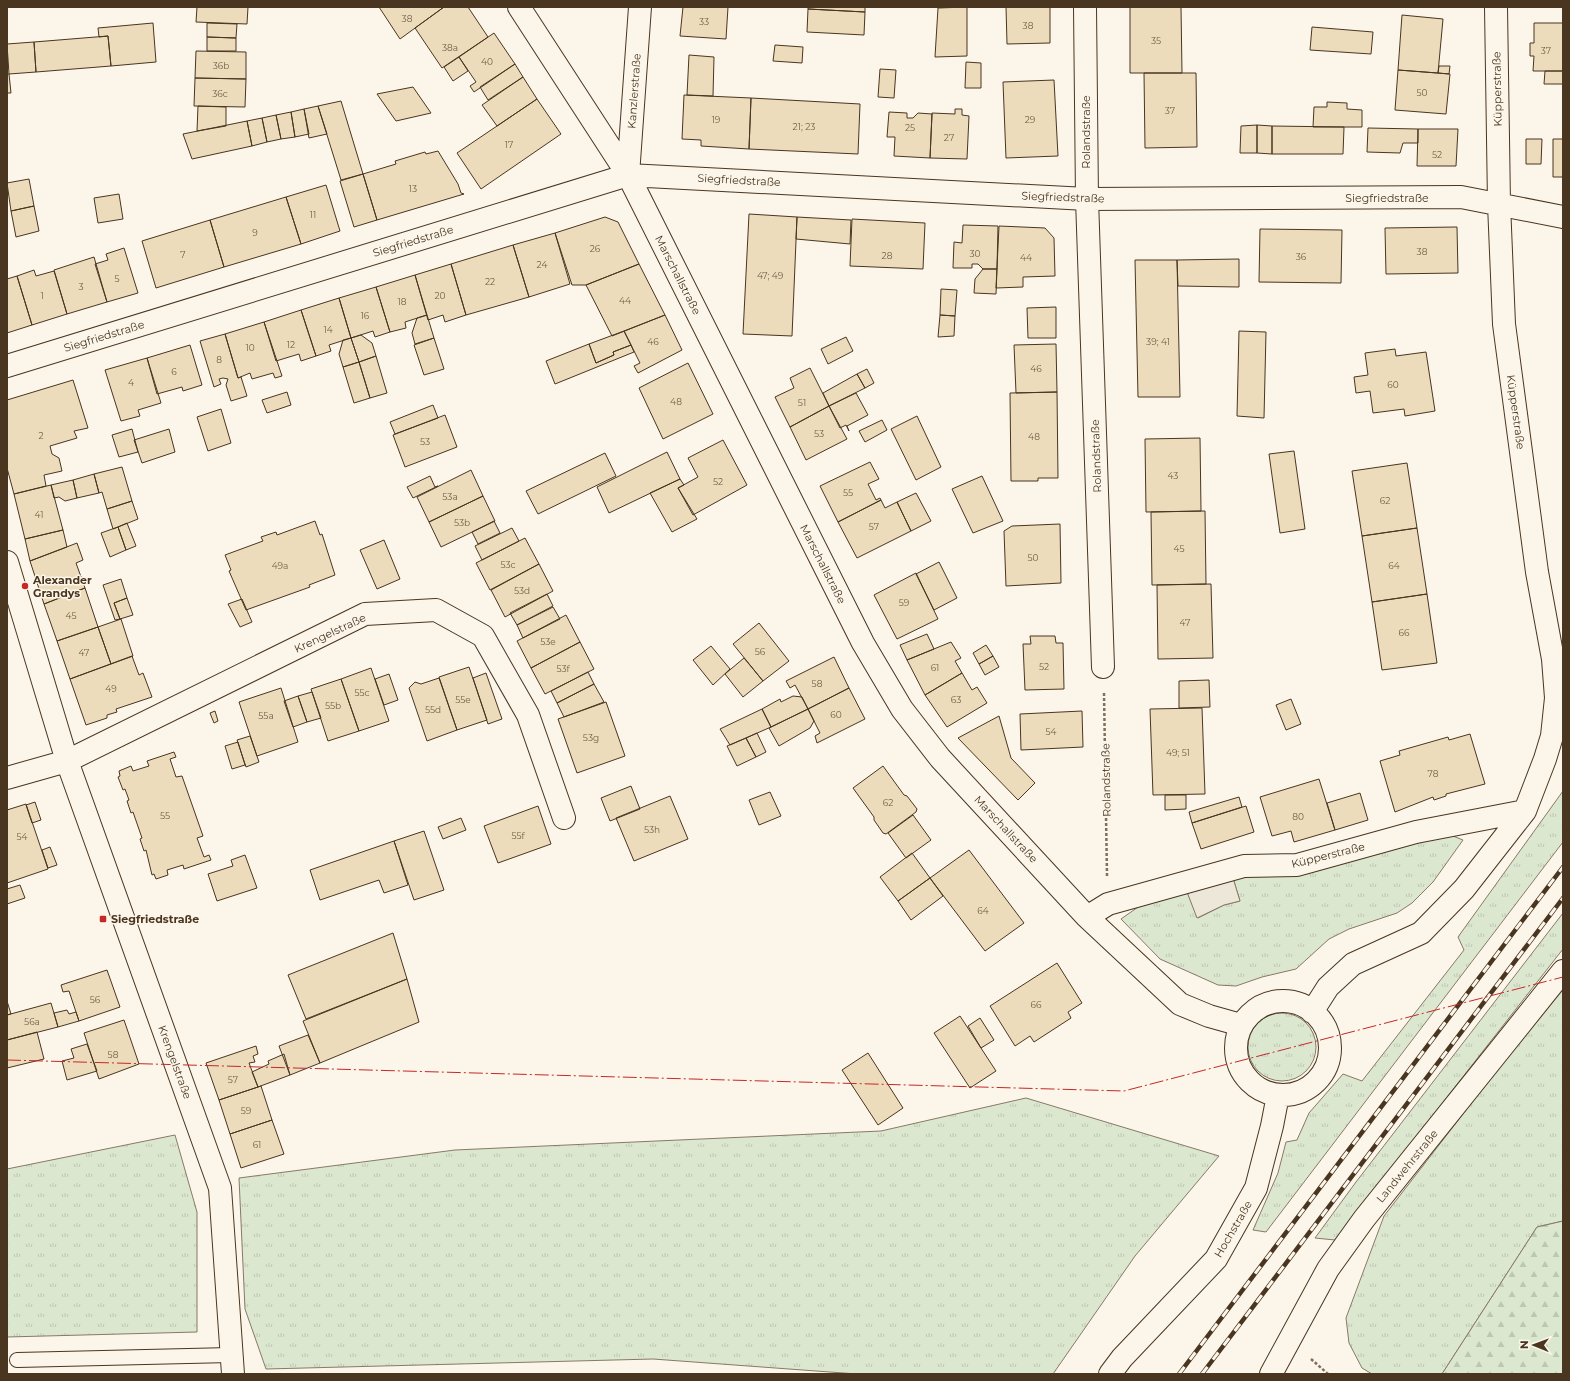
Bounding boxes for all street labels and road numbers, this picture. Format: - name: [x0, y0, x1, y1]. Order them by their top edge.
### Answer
- street label: Küpperstraße: [1489, 51, 1505, 127]
- street label: Kanzlerstraße: [624, 53, 644, 129]
- street label: Rolandstraße: [1079, 95, 1093, 169]
- street label: Siegfriedstraße: [697, 171, 781, 189]
- street label: Siegfriedstraße: [1021, 189, 1105, 205]
- street label: Siegfriedstraße: [1345, 191, 1429, 205]
- street label: Siegfriedstraße: [371, 222, 455, 260]
- street label: Marschallstraße: [652, 233, 704, 317]
- street label: Siegfriedstraße: [62, 317, 146, 355]
- street label: Küpperstraße: [1504, 374, 1528, 451]
- street label: Rolandstraße: [1088, 419, 1104, 493]
- street label: Marschallstraße: [797, 522, 849, 606]
- street label: Krengelstraße: [292, 610, 368, 656]
- street label: Rolandstraße: [1098, 743, 1114, 817]
- street label: Marschallstraße: [971, 792, 1041, 866]
- street label: Küpperstraße: [1290, 839, 1367, 871]
- street label: Krengelstraße: [155, 1023, 195, 1101]
- street label: Landwehrstraße: [1373, 1126, 1441, 1205]
- street label: Hochstraße: [1211, 1198, 1255, 1260]

